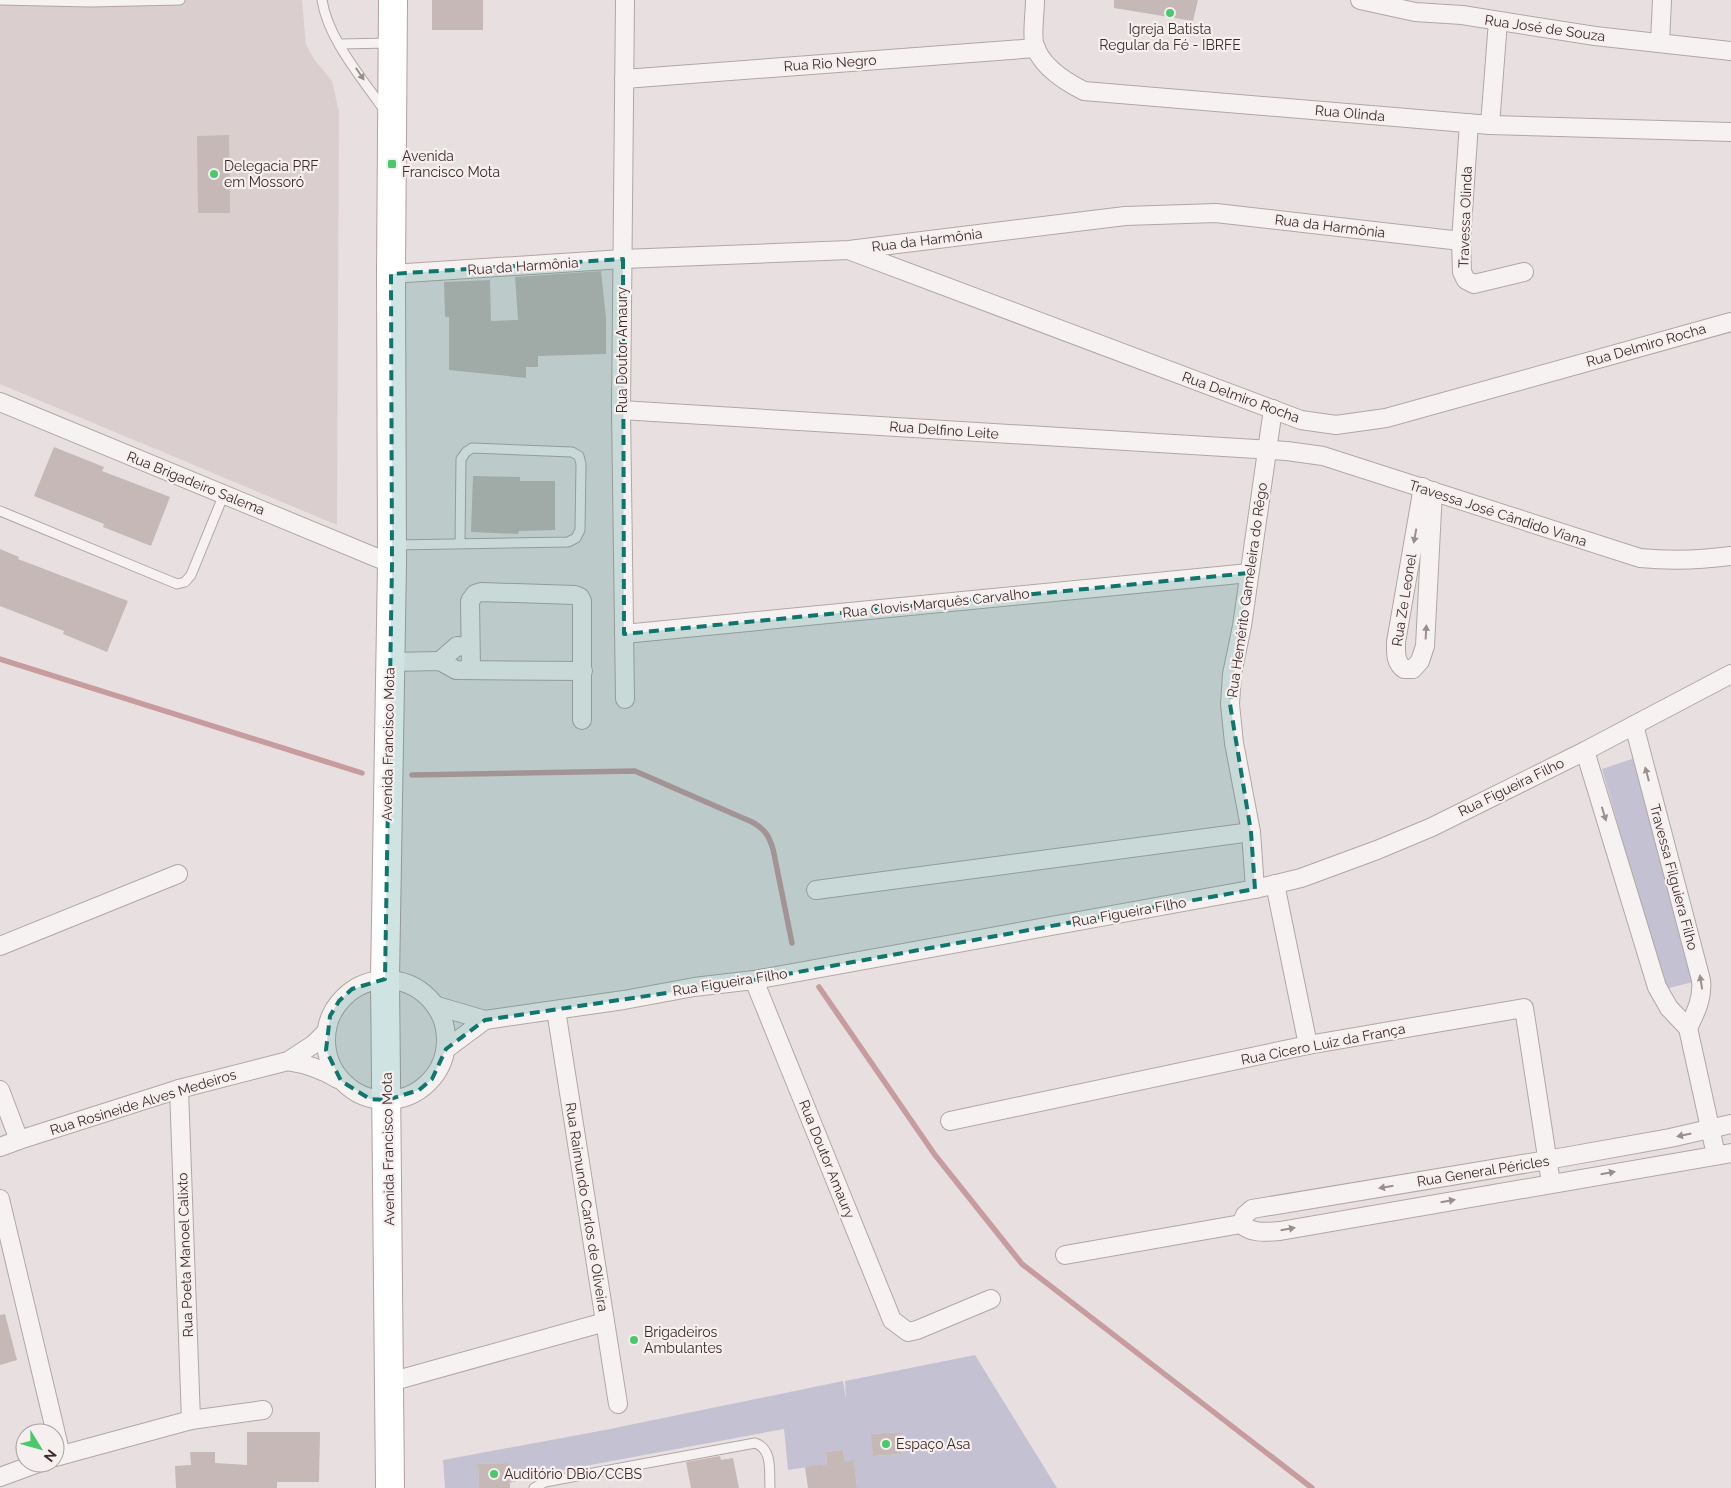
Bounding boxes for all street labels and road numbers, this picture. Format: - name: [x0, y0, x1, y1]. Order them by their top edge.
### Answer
- street label: Rua José de Souza: [1484, 12, 1606, 44]
- street label: Rua Rio Negro: [783, 52, 877, 74]
- street label: Rua Olinda: [1314, 102, 1386, 124]
- street label: Travessa Olinda: [1455, 166, 1475, 268]
- street label: Rua da Harmônia: [1274, 211, 1386, 241]
- street label: Rua da Harmônia: [871, 225, 983, 255]
- street label: Rua da Harmônia: [467, 254, 579, 278]
- street label: Rua Doutor Amaury: [614, 286, 630, 413]
- street label: Rua Delmiro Rocha: [1584, 320, 1708, 370]
- street label: Rua Delmiro Rocha: [1180, 368, 1302, 426]
- street label: Rua Delfino Leite: [889, 418, 999, 442]
- street label: Rua Brigadeiro Salema: [125, 448, 267, 518]
- street label: Travessa José Cândido Viana: [1407, 477, 1589, 549]
- street label: Rua Hemérito Gameleira do Rêgo: [1224, 481, 1270, 699]
- street label: Rua Ze Leonel: [1389, 552, 1419, 648]
- street label: Rua Clovis Marquês Carvalho: [842, 585, 1030, 621]
- street label: Avenida Francisco Mota: [379, 667, 397, 821]
- street label: Rua Figueira Filho: [1455, 754, 1567, 820]
- street label: Travessa Filguiera Filho: [1647, 802, 1701, 952]
- street label: Rua Figueira Filho: [1071, 894, 1187, 930]
- street label: Rua Figueira Filho: [672, 965, 788, 999]
- street label: Rua Cícero Luiz da França: [1239, 1020, 1407, 1068]
- street label: Rua Rosineide Alves Medeiros: [48, 1066, 238, 1138]
- street label: Avenida Francisco Mota: [379, 1072, 397, 1226]
- street label: Rua Doutor Amaury: [796, 1097, 858, 1221]
- street label: Rua Raimundo Carlos de Oliveira: [563, 1101, 611, 1313]
- street label: Rua General Péricles: [1416, 1153, 1551, 1189]
- street label: Rua Poeta Manoel Calixto: [174, 1172, 196, 1338]

